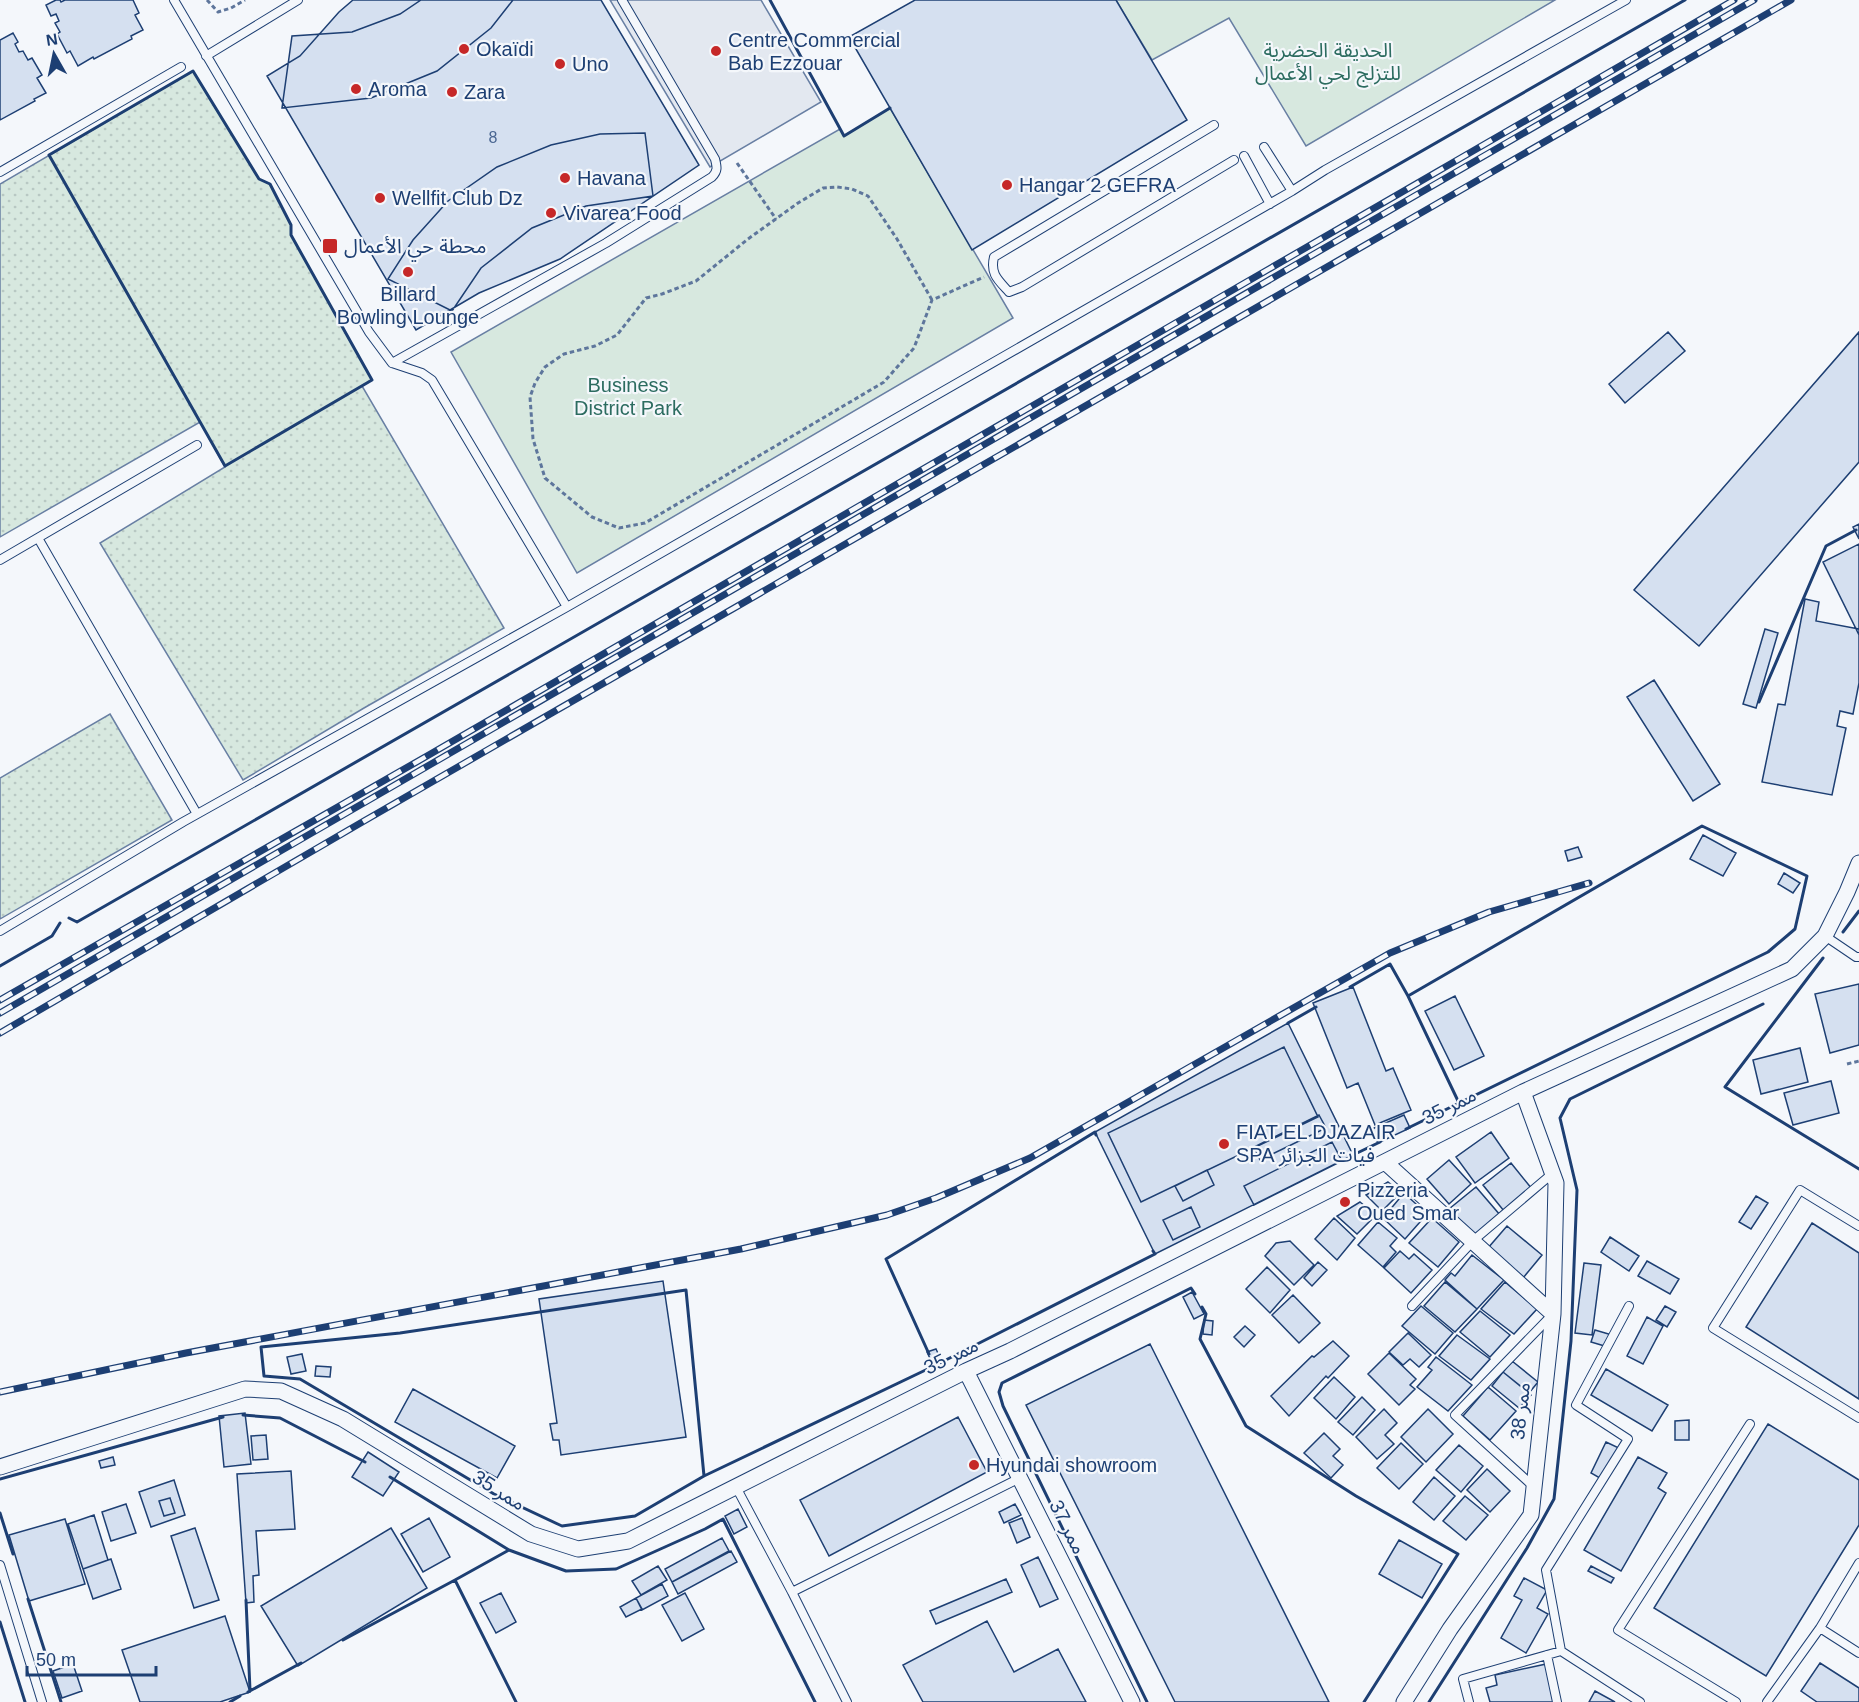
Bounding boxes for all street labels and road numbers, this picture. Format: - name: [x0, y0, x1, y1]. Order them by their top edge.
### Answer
- street label: ممر 35: [1418, 1083, 1480, 1130]
- street label: ممر 35: [920, 1333, 982, 1379]
- street label: ممر 38: [1506, 1381, 1535, 1441]
- street label: ممر 35: [468, 1465, 529, 1515]
- street label: ممر 37: [1044, 1496, 1091, 1558]

